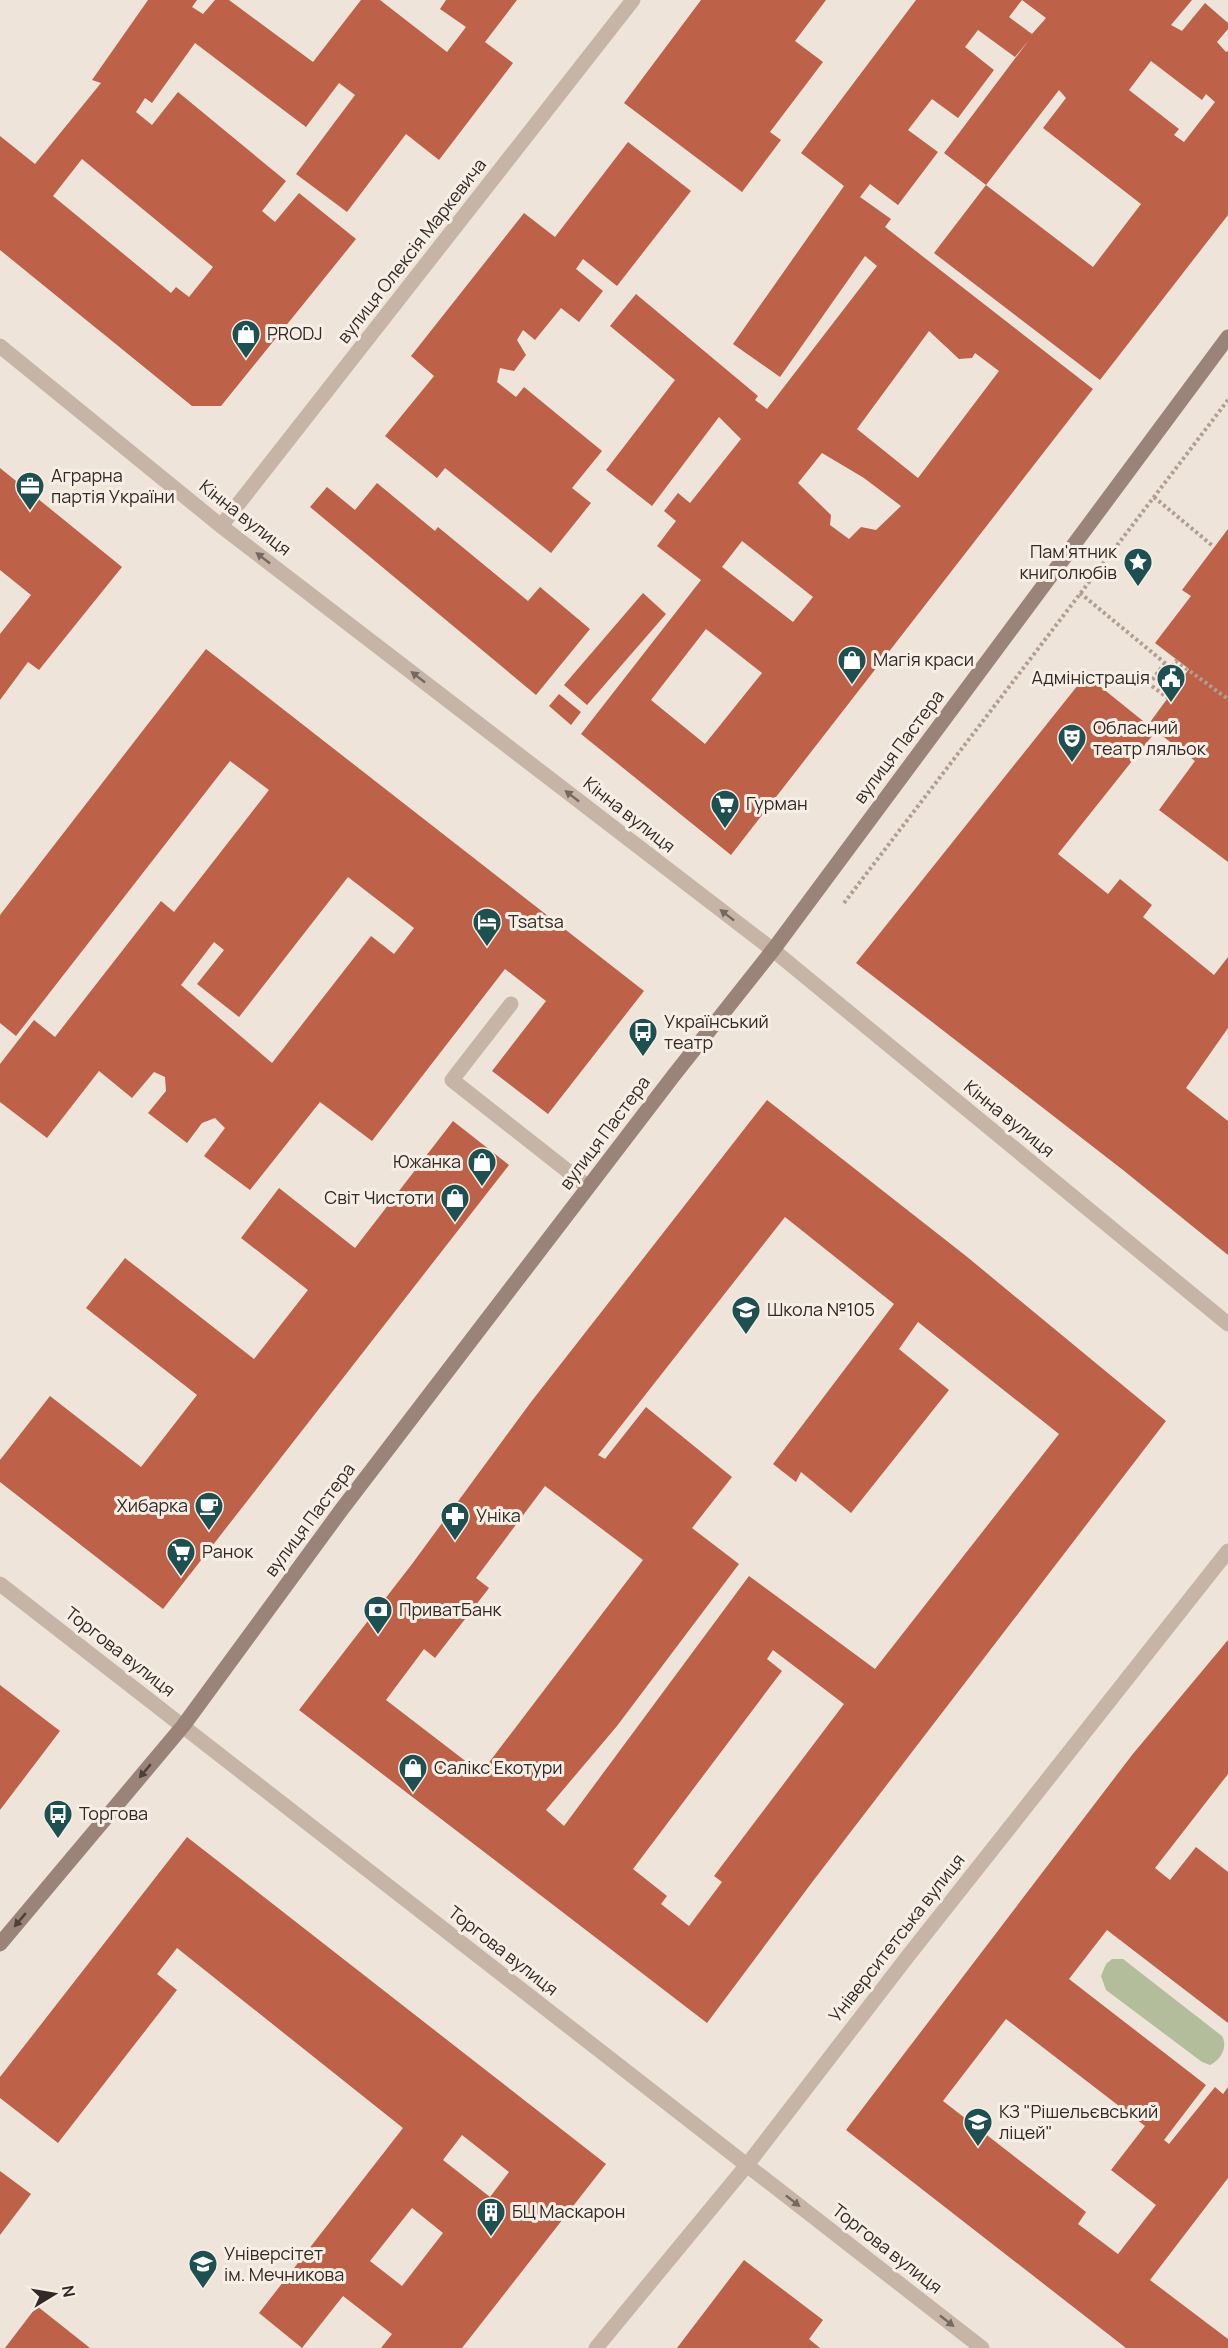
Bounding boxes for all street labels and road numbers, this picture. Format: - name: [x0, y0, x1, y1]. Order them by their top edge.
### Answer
- street label: вулиця Олексія Маркевича: [331, 153, 491, 348]
- street label: Кінна вулиця: [195, 474, 296, 561]
- street label: вулиця Пастера: [848, 685, 949, 808]
- street label: Кінна вулиця: [579, 771, 680, 858]
- street label: вулиця Пастера: [554, 1071, 655, 1194]
- street label: Кінна вулиця: [959, 1074, 1060, 1162]
- street label: вулиця Пастера: [259, 1458, 360, 1581]
- street label: Торгова вулиця: [61, 1601, 180, 1702]
- street label: Університетська вулиця: [823, 1848, 970, 2027]
- street label: Торгова вулиця: [444, 1900, 563, 2001]
- street label: Торгова вулиця: [828, 2198, 947, 2299]

